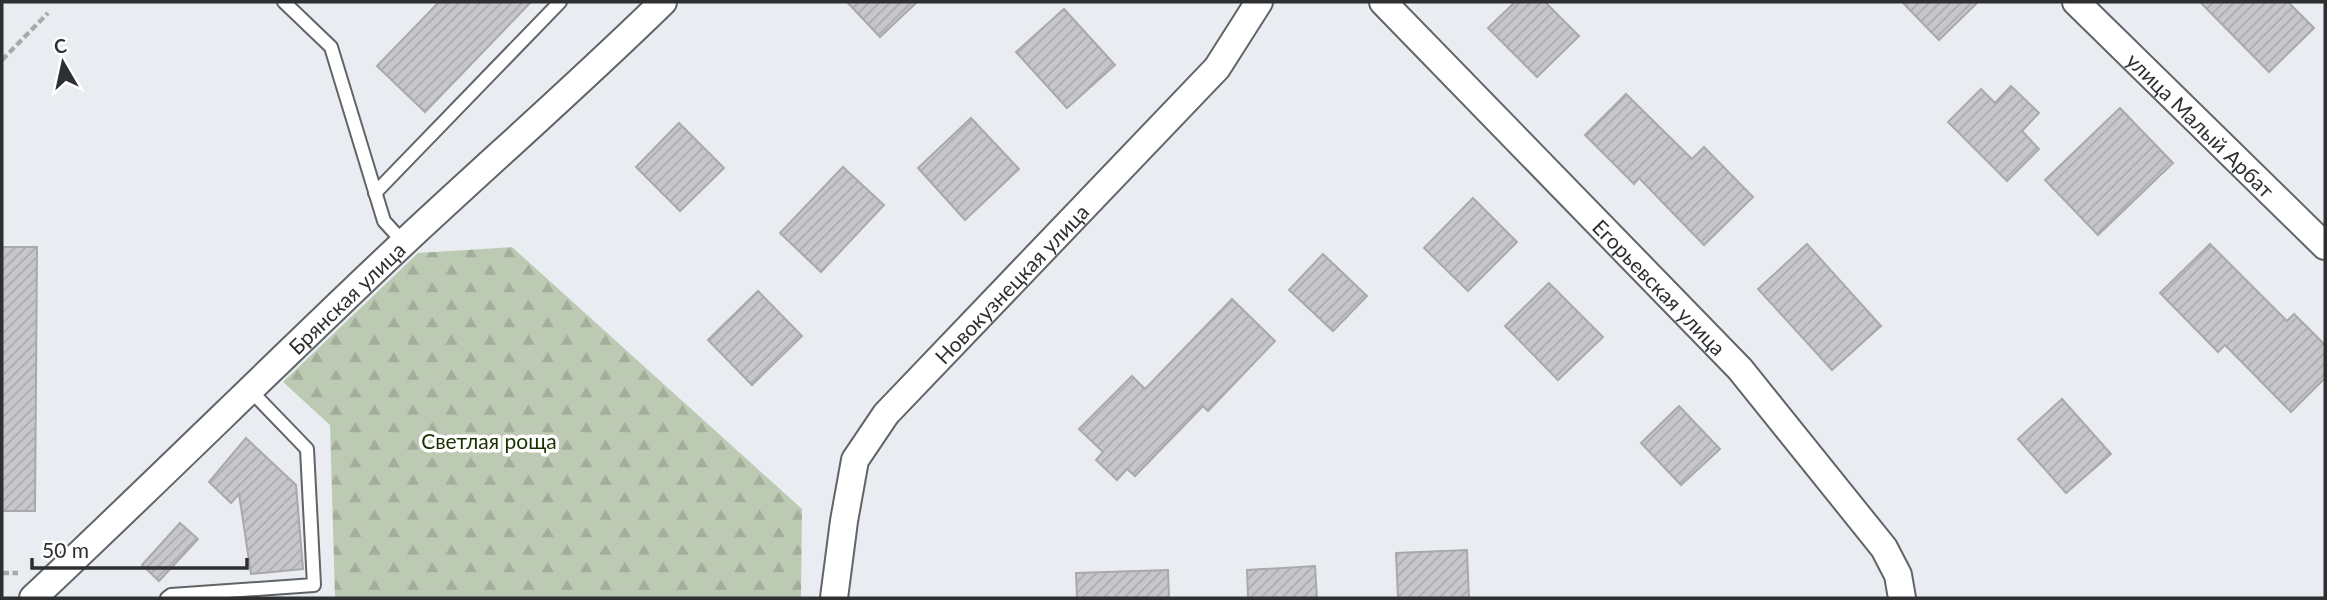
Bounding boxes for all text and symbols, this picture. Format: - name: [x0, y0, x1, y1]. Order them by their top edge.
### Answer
- north arrow: [28, 28, 98, 98]
- text: С: [52, 33, 69, 58]
- street label: улица Малый Арбат: [2122, 47, 2280, 202]
- street label: Новокузнецкая улица: [929, 198, 1093, 368]
- street label: Егорьевская улица: [1588, 213, 1731, 360]
- street label: Брянская улица: [283, 236, 409, 359]
- park label: Светлая роща: [421, 428, 557, 453]
- scale bar: [32, 526, 247, 570]
- text: 50 m: [42, 537, 89, 562]

